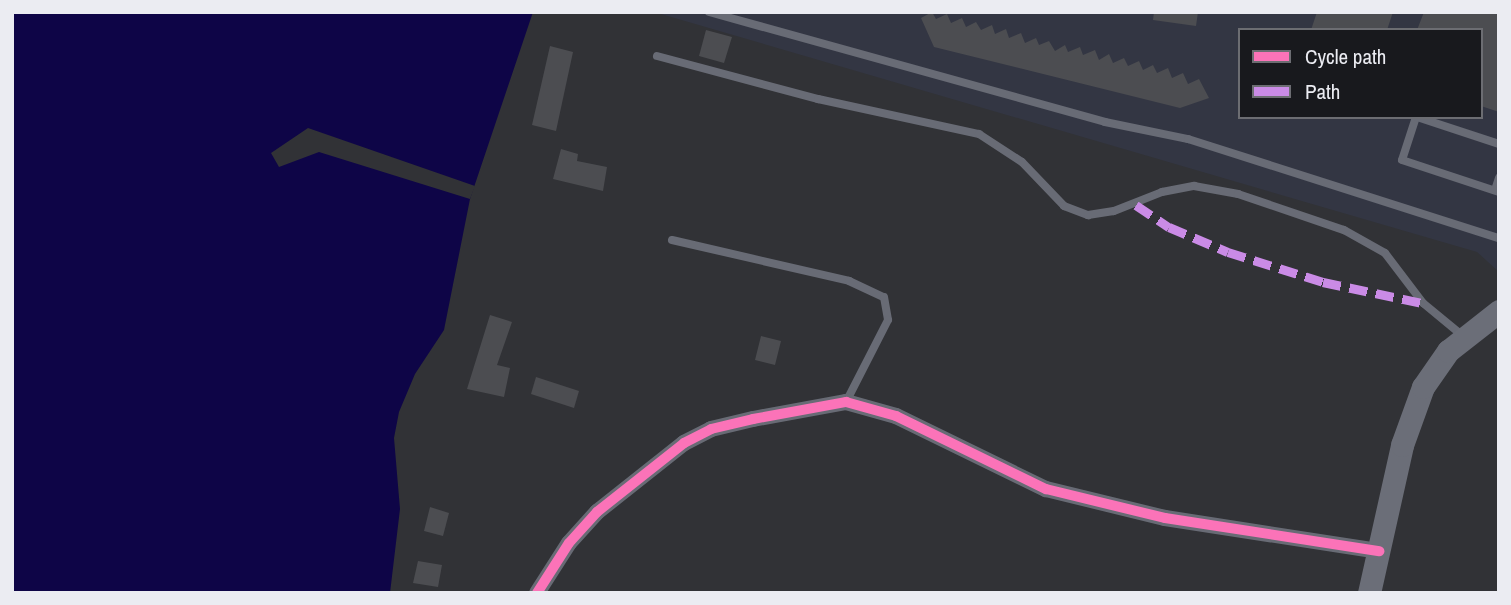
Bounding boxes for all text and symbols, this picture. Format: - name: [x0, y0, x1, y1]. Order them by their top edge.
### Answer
- legend: [1238, 28, 1483, 119]
- text: Cycle path: [1305, 42, 1386, 71]
- text: Path: [1305, 77, 1340, 106]

